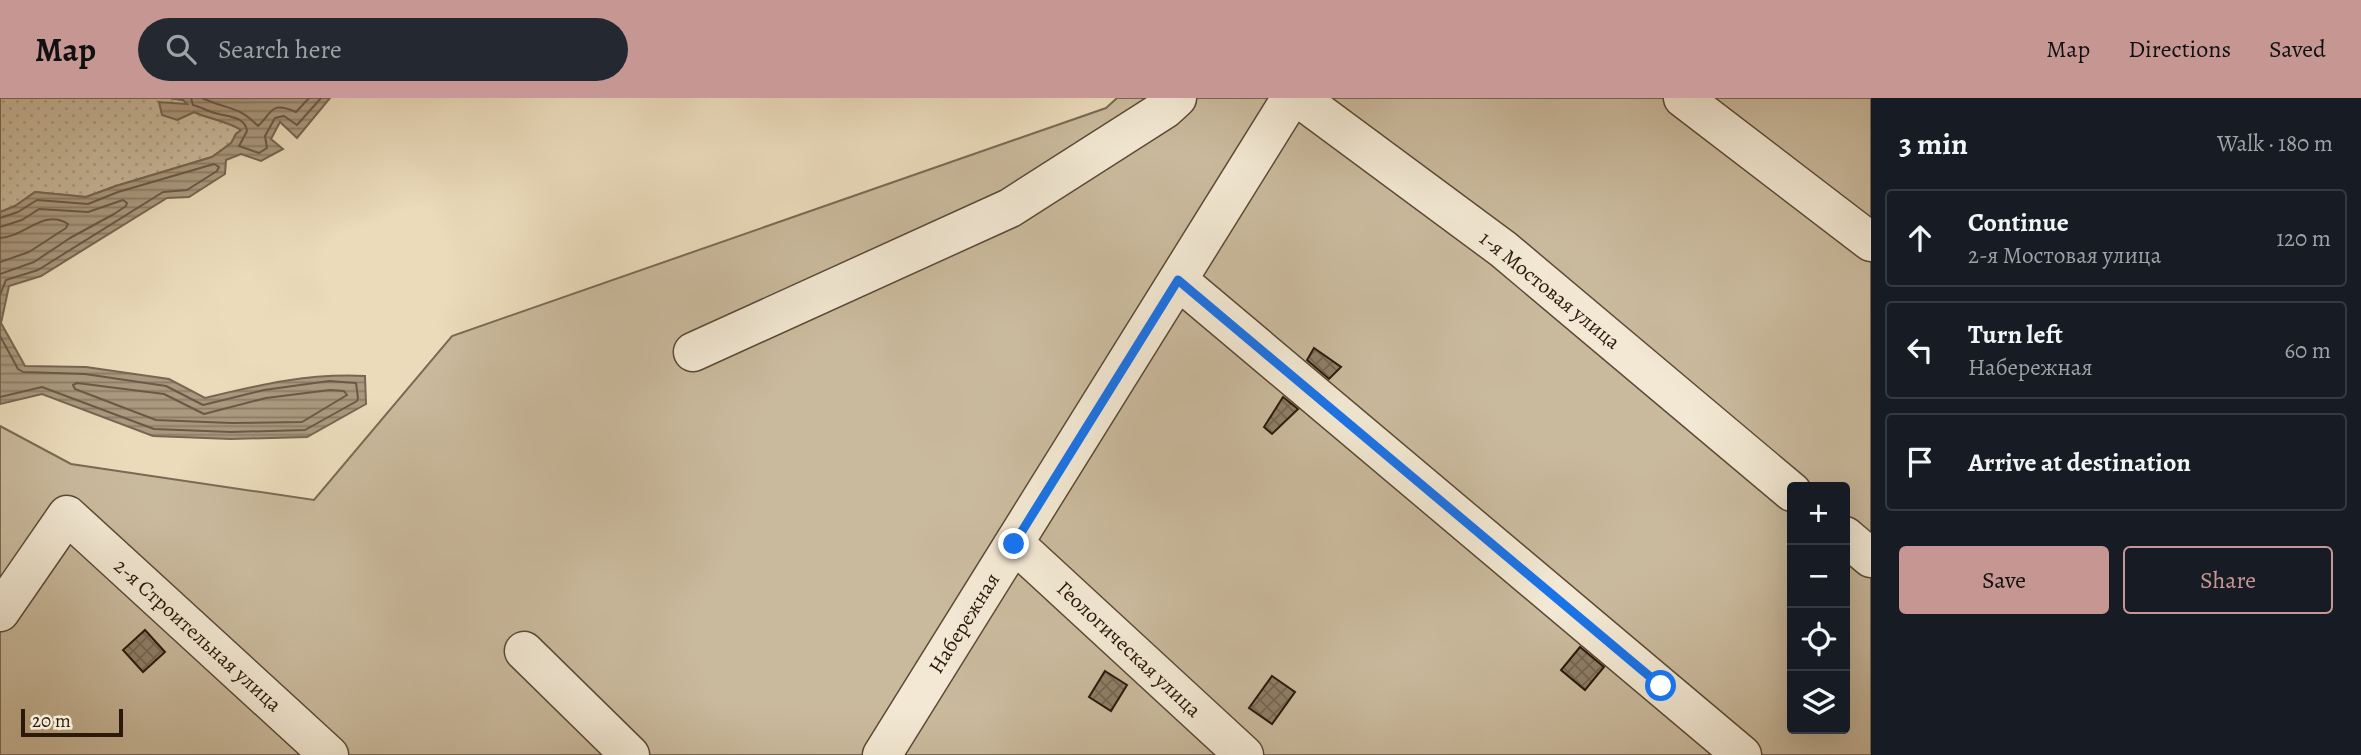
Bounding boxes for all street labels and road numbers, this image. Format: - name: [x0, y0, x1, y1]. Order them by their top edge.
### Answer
- street label: 1-я Мостовая улица: [1474, 224, 1627, 356]
- street label: 2-я Строительная улица: [108, 552, 288, 718]
- street label: Набережная: [922, 567, 1006, 679]
- street label: Геологическая улица: [1051, 575, 1208, 724]

